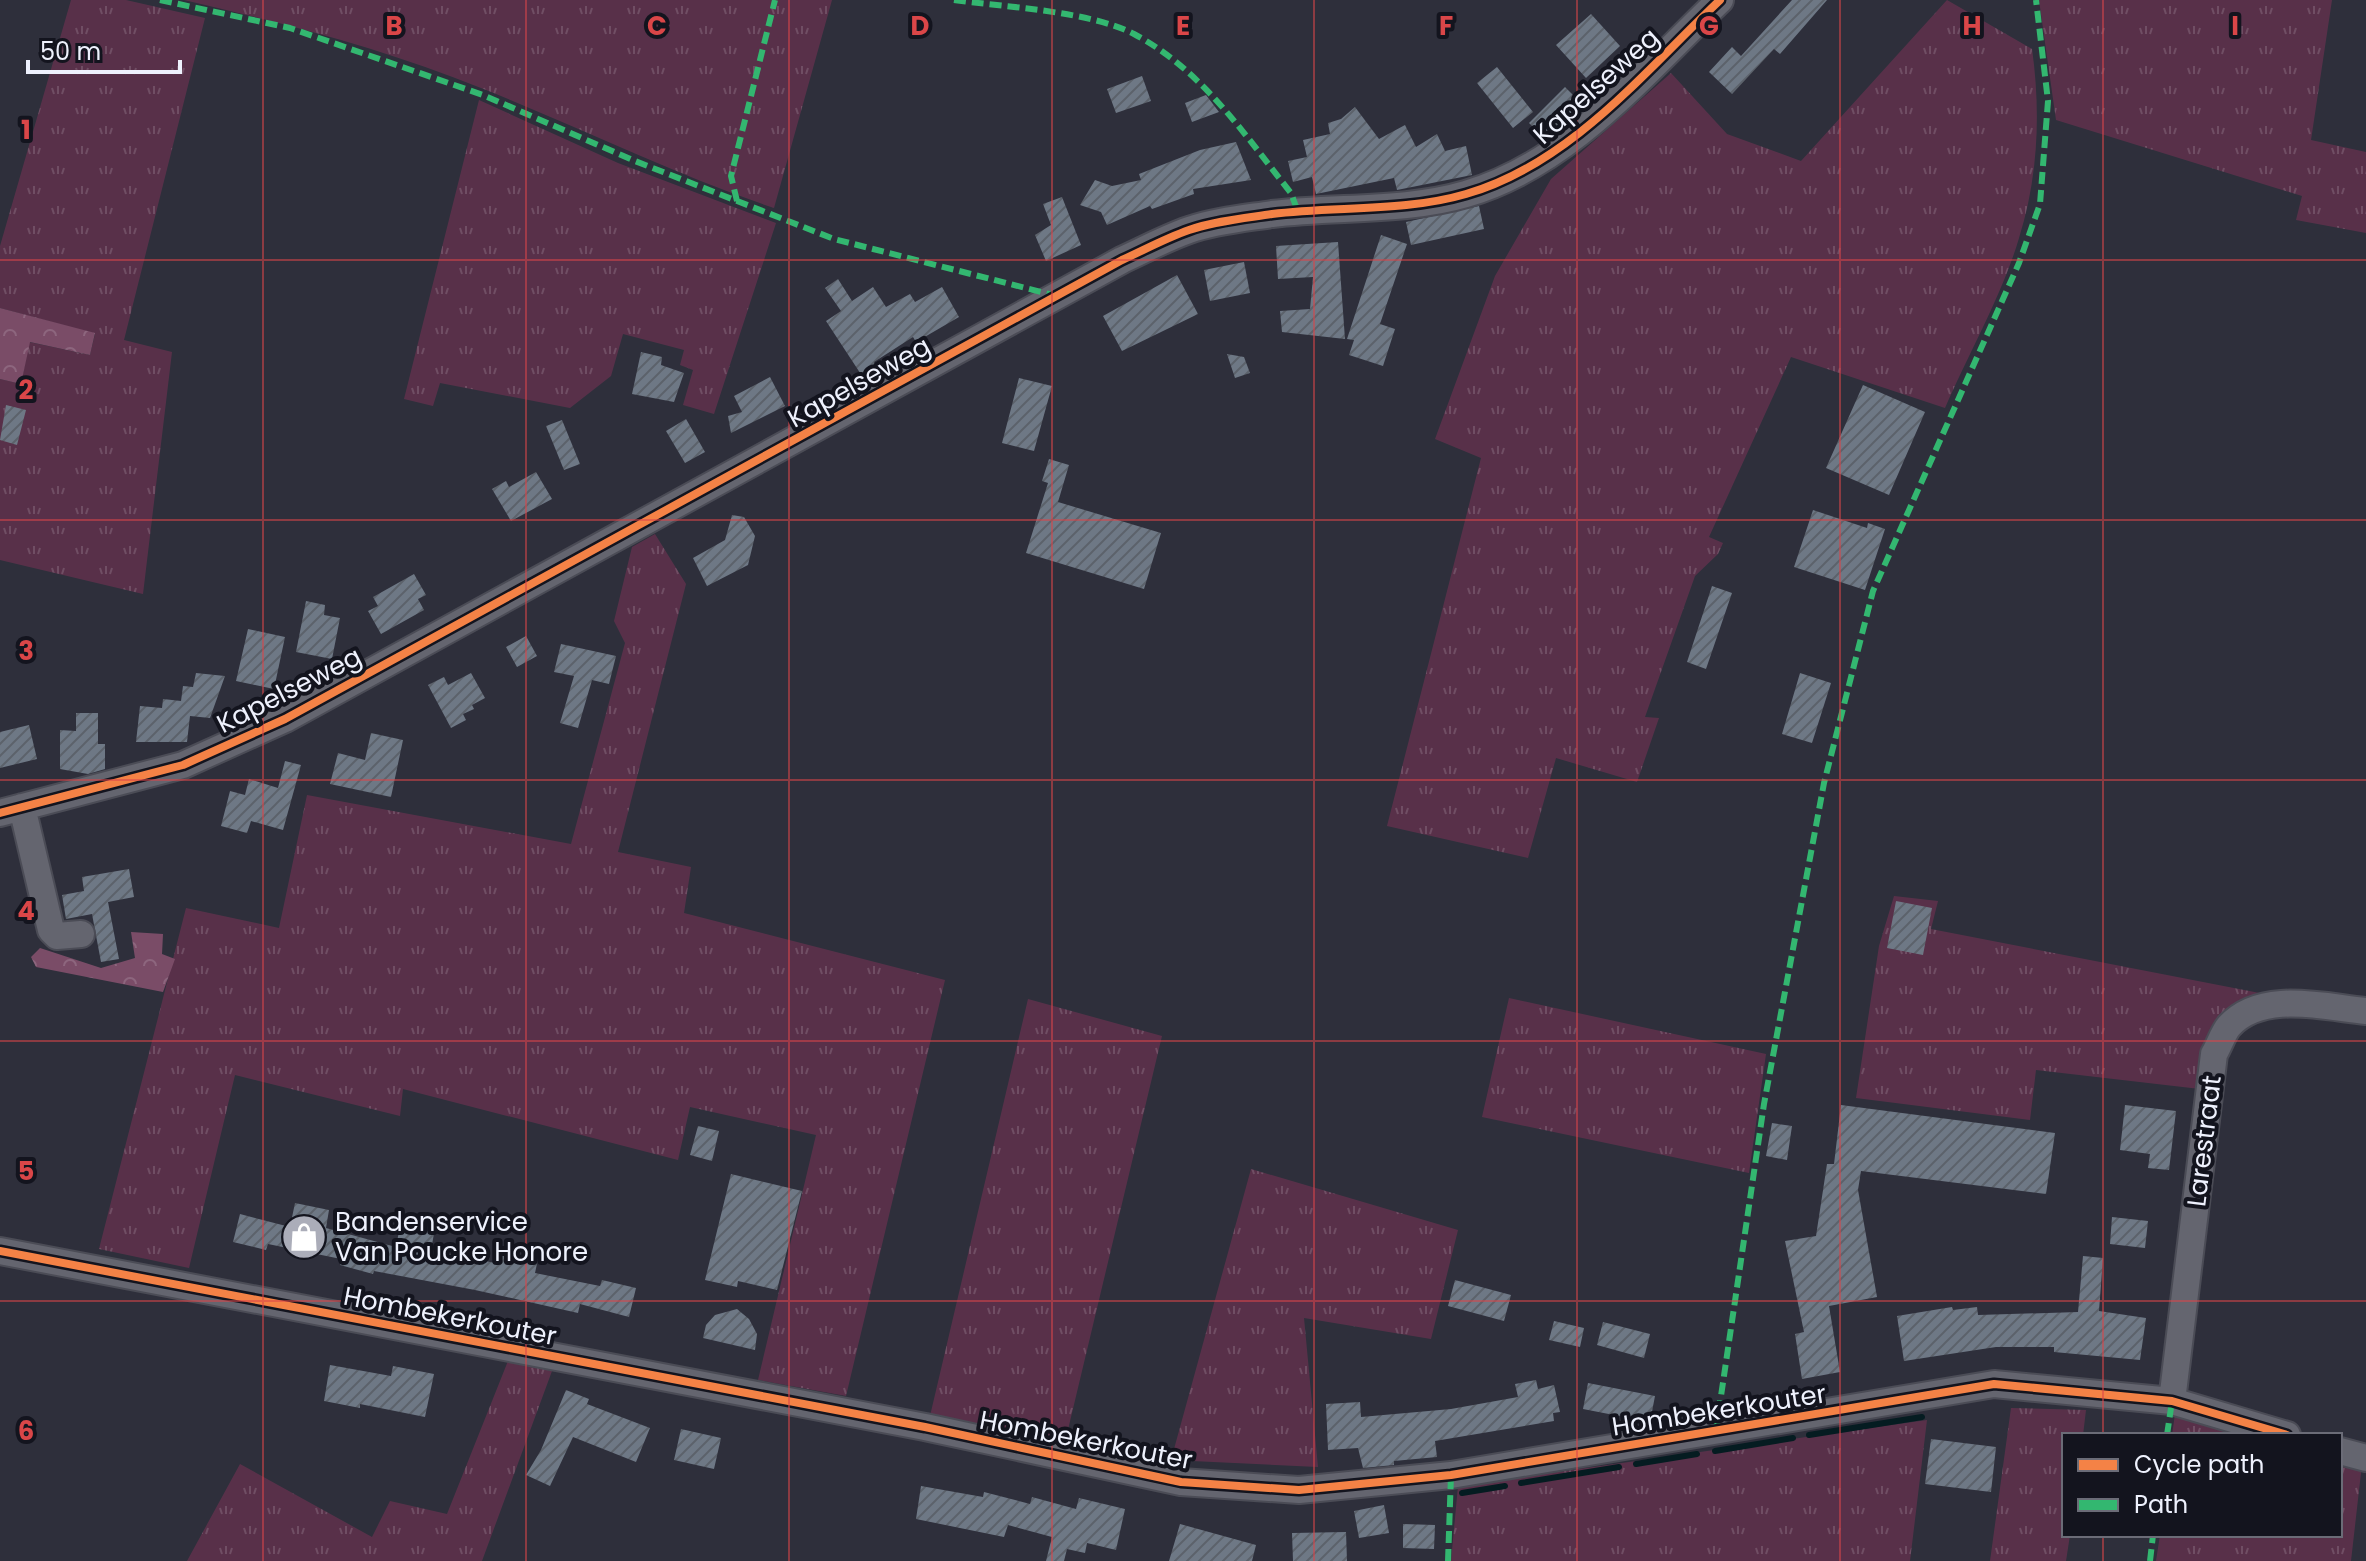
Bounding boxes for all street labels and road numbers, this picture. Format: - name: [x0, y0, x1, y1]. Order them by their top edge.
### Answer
- street label: Kapelseweg: [1525, 20, 1667, 152]
- street label: Kapelseweg: [781, 328, 937, 436]
- street label: Kapelseweg: [210, 638, 368, 742]
- street label: Larestraat: [2178, 1073, 2230, 1209]
- street label: Hombekerkouter: [340, 1278, 560, 1354]
- street label: Hombekerkouter: [1609, 1375, 1829, 1445]
- street label: Hombekerkouter: [976, 1402, 1196, 1478]

